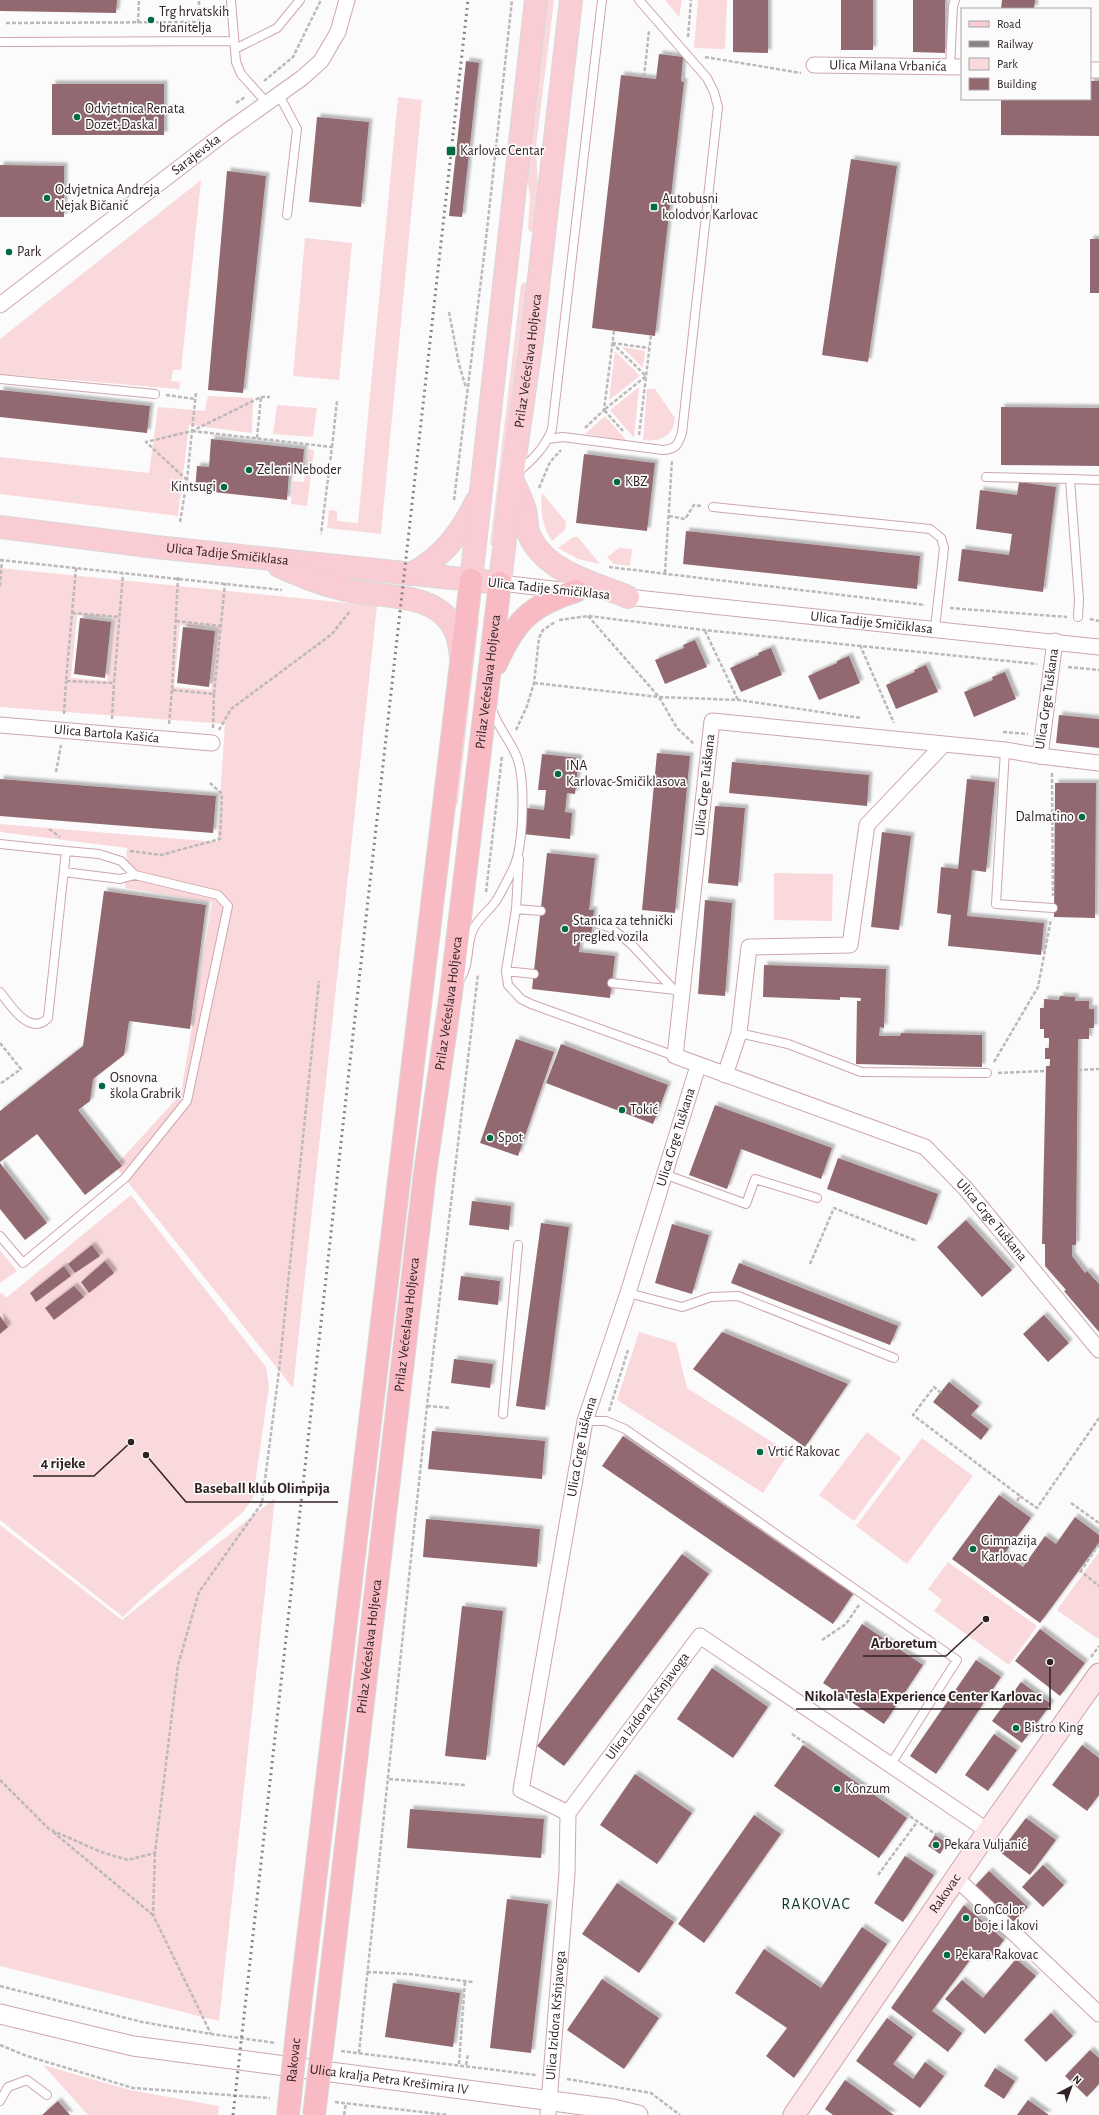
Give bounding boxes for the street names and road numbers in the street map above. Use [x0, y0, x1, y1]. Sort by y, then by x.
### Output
street label: Ulica Milana Vrbanića [829, 58, 947, 74]
street label: Sarajevska [169, 132, 224, 178]
street label: Prilaz Većeslava Holjevca [512, 293, 544, 429]
street label: Ulica Tadije Smičiklasa [165, 541, 290, 568]
street label: Ulica Tadije Smičiklasa [487, 576, 611, 602]
street label: Ulica Tadije Smičiklasa [810, 609, 934, 636]
street label: Prilaz Većeslava Holjevca [473, 613, 503, 750]
street label: Ulica Grge Tuškana [1033, 647, 1061, 751]
street label: Ulica Bartola Kašića [53, 723, 160, 746]
street label: Ulica Grge Tuškana [693, 733, 717, 837]
street label: Prilaz Većeslava Holjevca [433, 935, 465, 1071]
street label: Ulica Grge Tuškana [654, 1086, 698, 1188]
street label: Ulica Grge Tuškana [953, 1176, 1030, 1264]
street label: Prilaz Većeslava Holjevca [392, 1256, 422, 1393]
street label: Ulica Grge Tuškana [565, 1394, 600, 1498]
street label: Prilaz Većeslava Holjevca [355, 1578, 384, 1715]
street label: Ulica Izidora Kršnjavoga [603, 1649, 692, 1762]
street label: Rakovac [927, 1871, 964, 1916]
street label: Ulica Izidora Kršnjavoga [544, 1949, 568, 2081]
street label: Rakovac [285, 2037, 303, 2083]
street label: Ulica kralja Petra Krešimira IV [309, 2062, 469, 2097]

